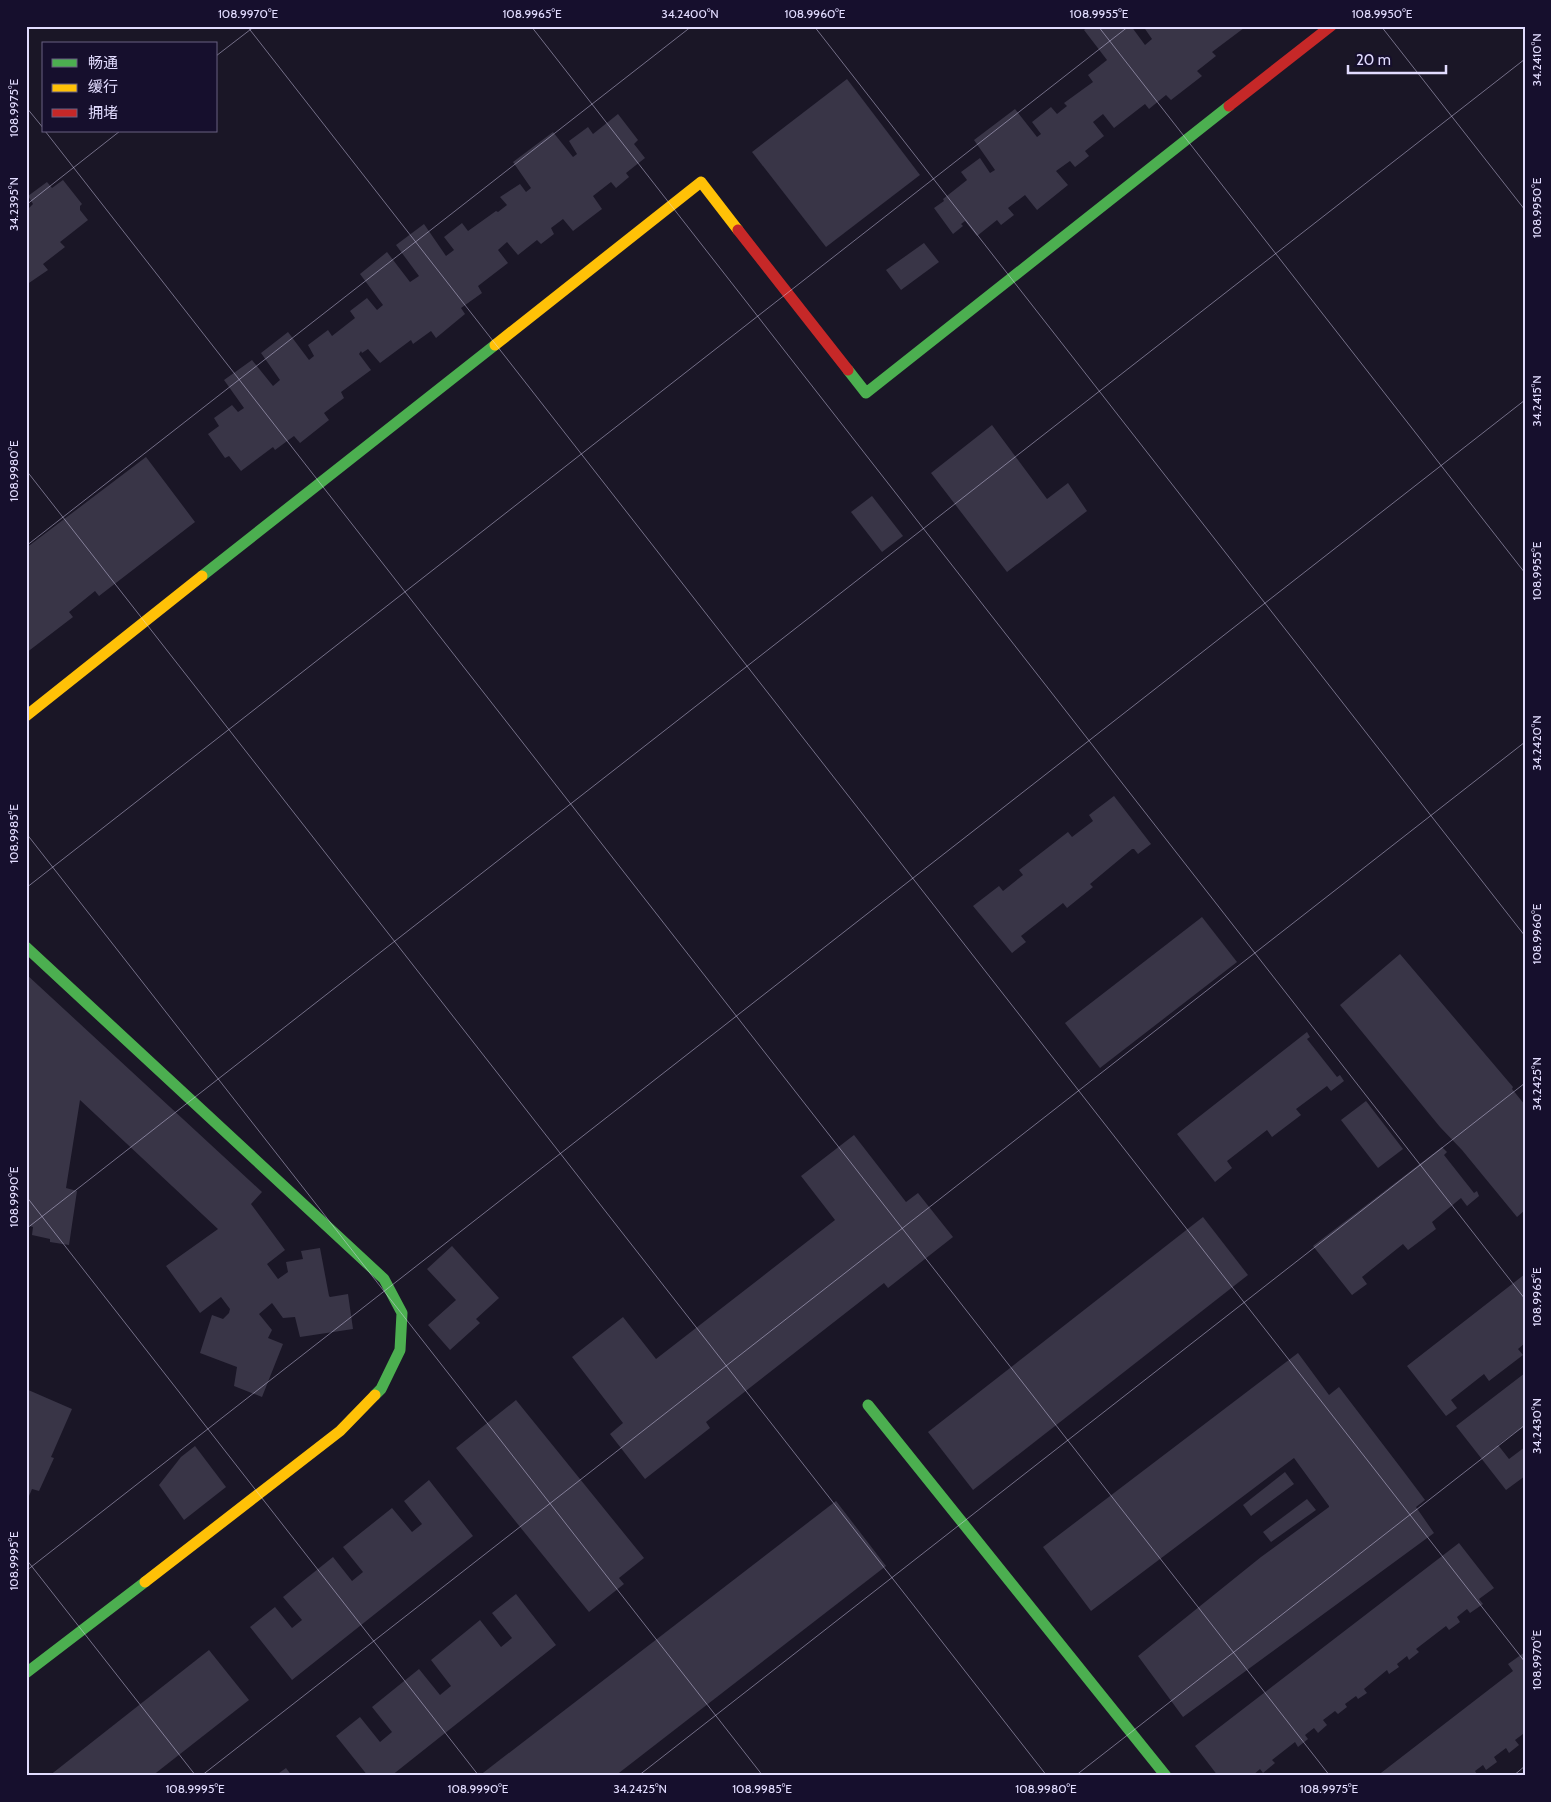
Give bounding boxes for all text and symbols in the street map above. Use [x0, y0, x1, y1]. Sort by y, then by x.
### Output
text: 108.9970°E [218, 6, 278, 21]
text: 108.9965°E [502, 6, 562, 21]
text: 34.2400°N [661, 6, 719, 21]
text: 108.9960°E [784, 6, 846, 21]
text: 108.9955°E [1070, 6, 1129, 21]
text: 108.9950°E [1352, 6, 1413, 21]
text: 34.2410°N [1529, 33, 1544, 87]
legend [42, 42, 218, 132]
scale bar [1348, 42, 1446, 74]
text: 20 m [1356, 51, 1391, 69]
text: 畅通 [88, 54, 118, 72]
text: 108.9975°E [6, 78, 21, 137]
text: 缓行 [88, 78, 118, 96]
text: 拥堵 [88, 104, 118, 122]
text: 34.2395°N [6, 177, 21, 231]
text: 108.9950°E [1529, 177, 1544, 238]
text: 34.2415°N [1529, 375, 1544, 427]
text: 108.9980°E [6, 440, 21, 502]
text: 108.9955°E [1529, 541, 1544, 600]
text: 34.2420°N [1529, 715, 1544, 771]
text: 108.9985°E [6, 804, 21, 864]
text: 108.9960°E [1529, 903, 1544, 965]
text: 34.2425°N [1529, 1057, 1544, 1111]
text: 108.9990°E [6, 1166, 21, 1228]
text: 108.9965°E [1529, 1267, 1544, 1327]
text: 34.2430°N [1529, 1398, 1544, 1454]
text: 108.9995°E [6, 1531, 21, 1591]
text: 108.9970°E [1529, 1630, 1544, 1690]
text: 108.9995°E [165, 1781, 225, 1796]
text: 108.9990°E [447, 1781, 509, 1796]
text: 34.2425°N [613, 1781, 667, 1796]
text: 108.9985°E [732, 1781, 792, 1796]
text: 108.9980°E [1015, 1781, 1077, 1796]
text: 108.9975°E [1300, 1781, 1359, 1796]

